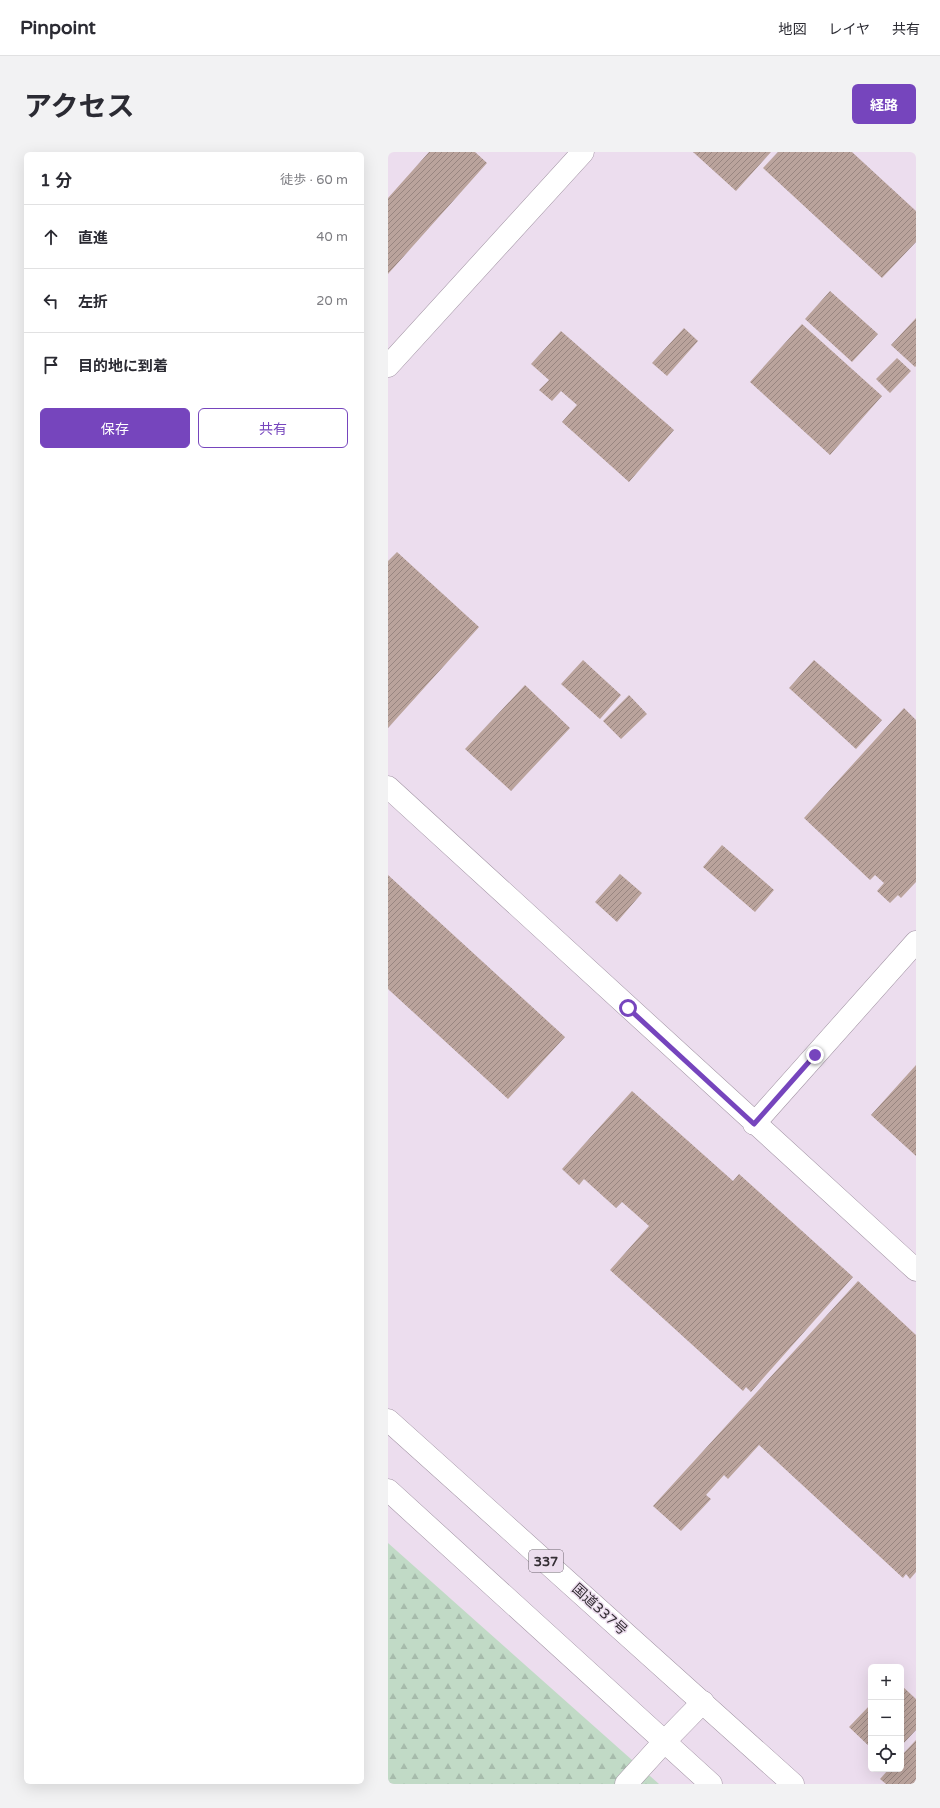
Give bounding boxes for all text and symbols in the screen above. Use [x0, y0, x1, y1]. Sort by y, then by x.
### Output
text: Pinpoint [20, 17, 96, 39]
text: 地図 [778, 21, 806, 38]
text: レイヤ [828, 21, 870, 38]
text: 共有 [892, 21, 920, 38]
button: 経路 [852, 84, 916, 124]
text: アクセス [24, 90, 135, 124]
text: 1 分 [40, 170, 72, 191]
text: 徒歩 · 60 m [280, 172, 348, 188]
icon: ahead [40, 226, 62, 248]
text: 直進 [78, 229, 108, 247]
text: 40 m [316, 229, 348, 245]
icon: left [40, 290, 62, 312]
text: 左折 [78, 293, 108, 311]
text: 20 m [316, 293, 348, 309]
icon: arrive [40, 354, 62, 376]
text: 目的地に到着 [78, 357, 168, 375]
button: 保存 [40, 408, 190, 448]
button: 共有 [198, 408, 348, 448]
route start [619, 999, 637, 1017]
route end [806, 1046, 824, 1064]
road number: 337 [529, 1550, 563, 1572]
street label: 国道337号 [569, 1580, 631, 1639]
map controls [868, 1664, 904, 1772]
button: + [868, 1664, 904, 1700]
button: − [868, 1700, 904, 1736]
button: locate [868, 1736, 904, 1772]

